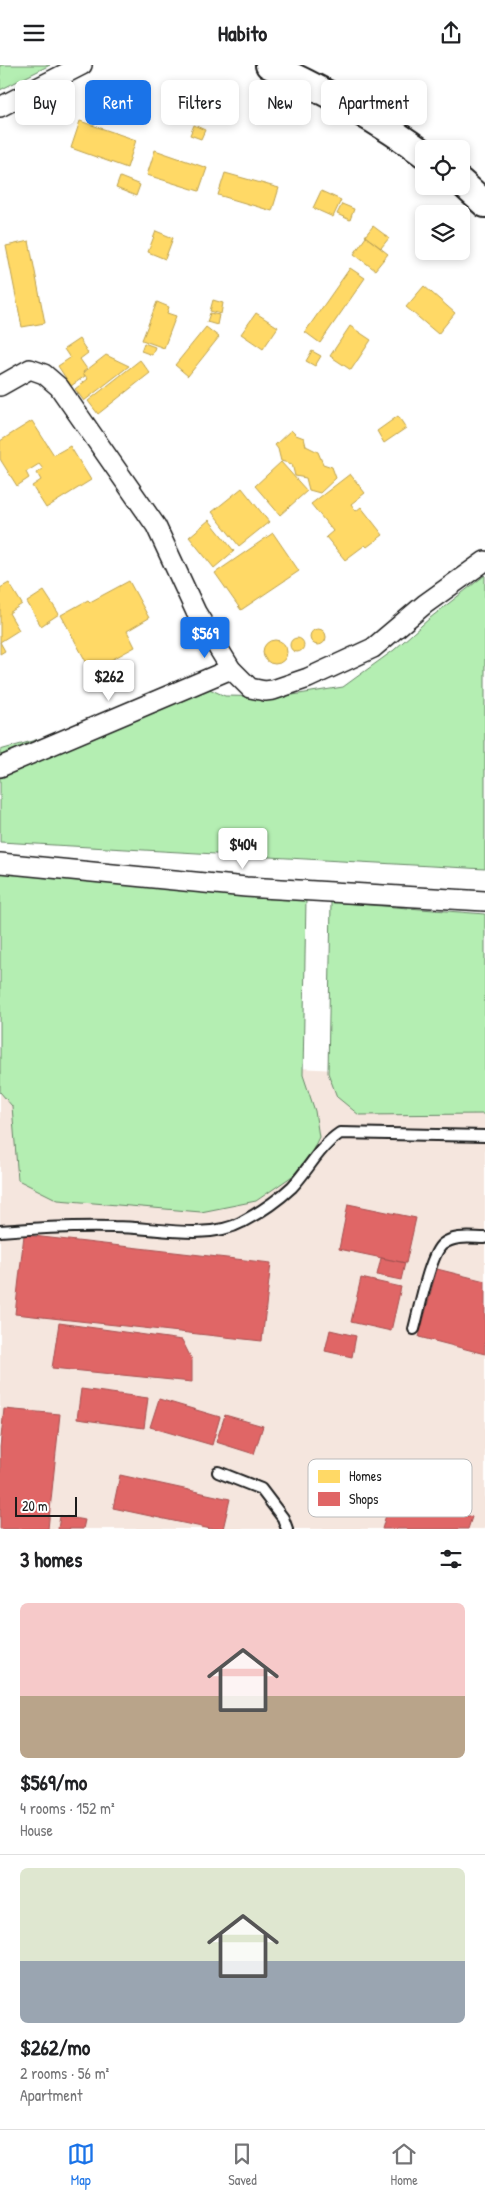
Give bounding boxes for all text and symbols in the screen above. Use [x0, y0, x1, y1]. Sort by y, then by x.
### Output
text: Habito [218, 18, 267, 48]
icon: menu [20, 19, 48, 47]
icon: share [437, 19, 465, 47]
chip: Buy [15, 80, 75, 125]
chip: Rent [85, 80, 151, 125]
chip: Filters [161, 80, 239, 125]
chip: New [249, 80, 311, 125]
chip: Apartment [321, 80, 427, 125]
map controls [415, 140, 470, 260]
button: locate [415, 140, 470, 195]
button: layers [415, 205, 470, 260]
pin: $569 [175, 617, 235, 659]
text: $569 [191, 622, 219, 644]
pin: $262 [79, 659, 139, 702]
text: $262 [94, 665, 124, 687]
pin: $404 [213, 827, 273, 870]
text: $404 [229, 833, 257, 855]
legend [308, 1459, 472, 1517]
text: Homes [349, 1466, 382, 1485]
text: Shops [349, 1489, 378, 1509]
scale bar [15, 1494, 78, 1517]
text: 20 m [22, 1496, 48, 1515]
text: 3 homes [20, 1545, 82, 1574]
icon: filters [437, 1545, 465, 1573]
icon: home [198, 1635, 288, 1725]
text: $569/mo [20, 1768, 87, 1797]
text: 4 rooms · 152 m² [20, 1797, 115, 1819]
text: House [20, 1819, 53, 1841]
icon: home [198, 1901, 288, 1991]
text: $262/mo [20, 2033, 90, 2062]
text: 2 rooms · 56 m² [20, 2062, 109, 2084]
text: Apartment [20, 2084, 83, 2106]
tab: Map [67, 2140, 95, 2189]
tab: Saved [228, 2140, 257, 2189]
tab: Home [390, 2140, 418, 2189]

